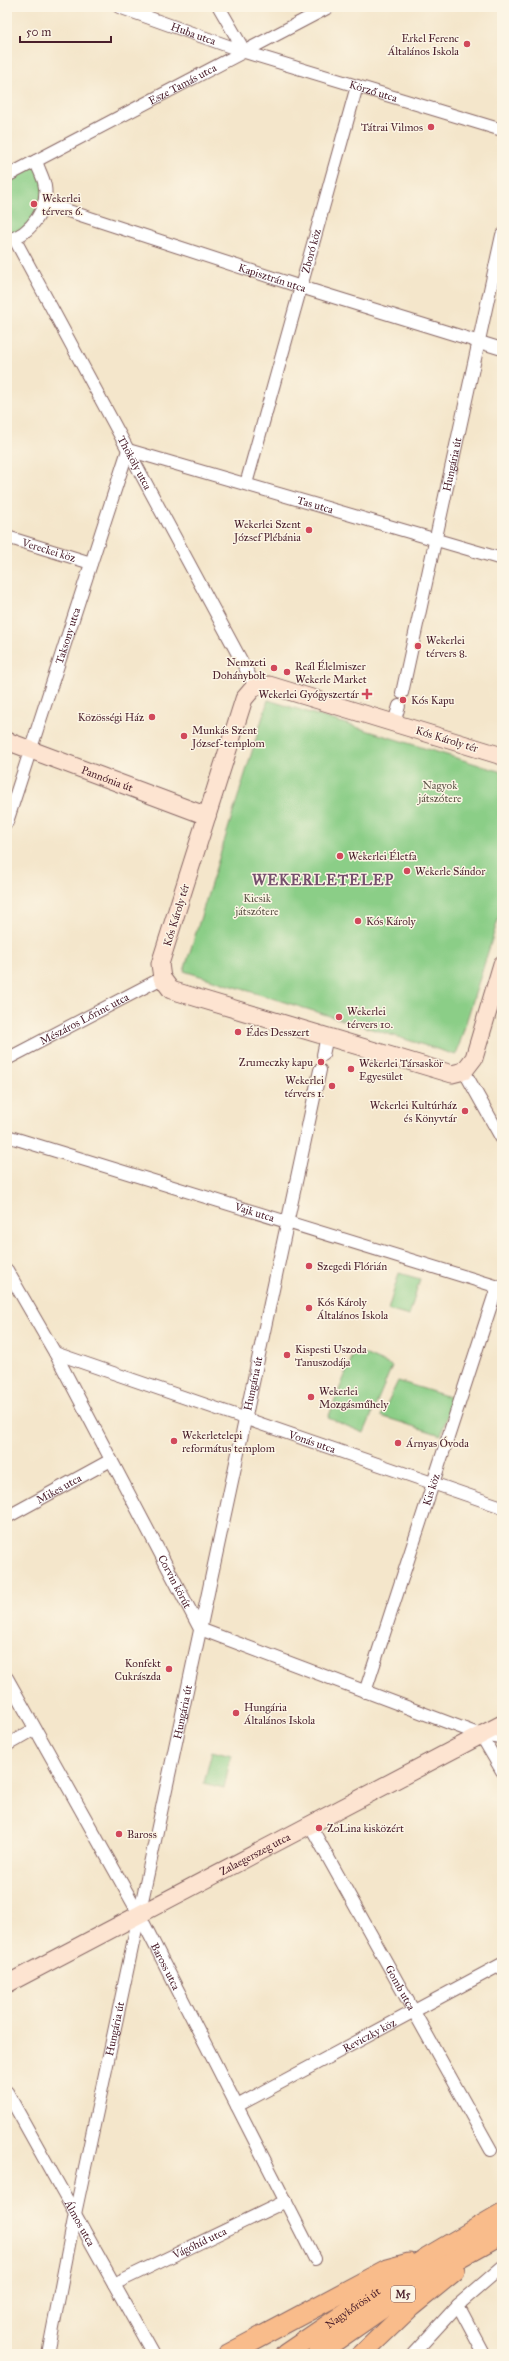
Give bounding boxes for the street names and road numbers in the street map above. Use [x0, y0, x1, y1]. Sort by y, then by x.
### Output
street label: Huba utca [169, 20, 218, 48]
street label: Esze Tamás utca [146, 61, 219, 108]
street label: Körző utca [348, 78, 399, 105]
street label: Zboró köz [299, 227, 324, 275]
street label: Kapisztrán utca [237, 261, 308, 295]
street label: Thököly utca [115, 434, 154, 492]
street label: Hungária út [440, 436, 465, 493]
street label: Tas utca [295, 494, 335, 517]
street label: Vereckei köz [19, 536, 77, 565]
street label: Taksony utca [53, 606, 83, 666]
street label: Kós Károly tér [414, 724, 481, 755]
street label: Pannónia út [79, 763, 135, 795]
street label: Kós Károly tér [161, 881, 192, 948]
street label: Mészáros Lőrinc utca [38, 990, 131, 1048]
street label: Vajk utca [232, 1200, 276, 1225]
street label: Hungária út [241, 1355, 266, 1412]
street label: Vonás utca [286, 1428, 337, 1456]
street label: Mikes utca [34, 1471, 84, 1507]
street label: Kis köz [420, 1472, 443, 1507]
street label: Corvin körút [155, 1553, 194, 1611]
street label: Hungária út [171, 1684, 195, 1740]
street label: Zalaegerszeg utca [218, 1830, 293, 1878]
street label: Baross utca [148, 1941, 183, 1992]
street label: Gomb utca [382, 1963, 418, 2013]
street label: Hungária út [103, 2001, 127, 2057]
street label: Reviczky köz [341, 2016, 398, 2055]
street label: Álmos utca [61, 2197, 98, 2249]
street label: Vágóhíd utca [170, 2224, 229, 2262]
street label: Nagykőrösi út [323, 2285, 383, 2331]
road number: M5 [391, 2286, 415, 2302]

